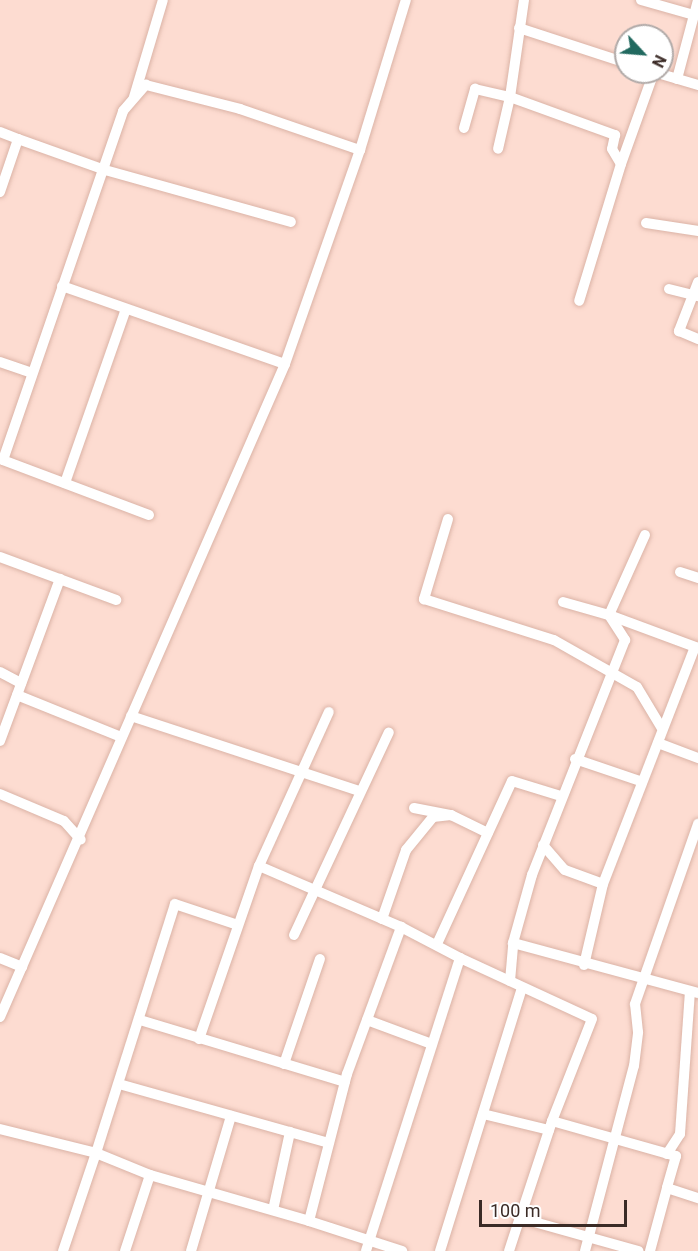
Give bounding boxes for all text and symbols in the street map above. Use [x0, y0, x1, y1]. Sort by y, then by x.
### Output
north arrow [614, 24, 674, 84]
text: N [648, 52, 670, 70]
scale bar [482, 1188, 630, 1226]
text: 100 m [490, 1200, 541, 1221]

